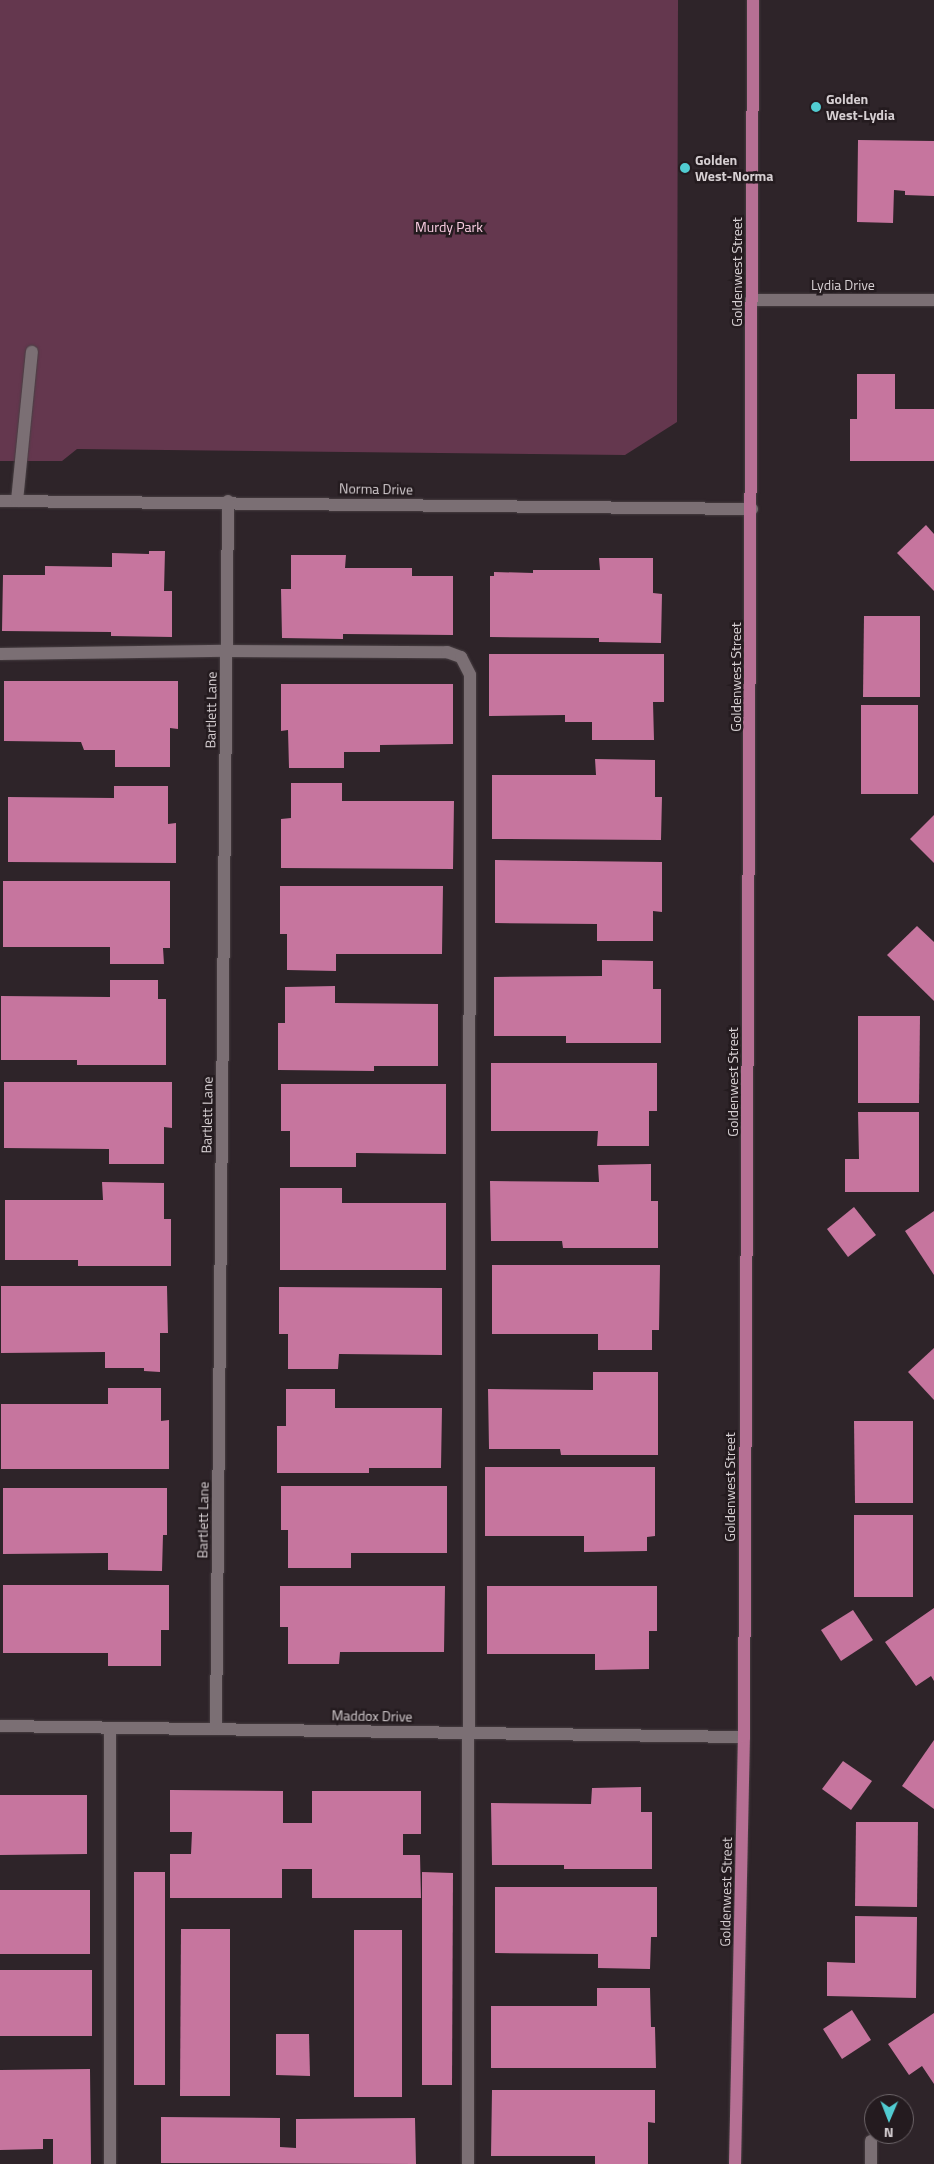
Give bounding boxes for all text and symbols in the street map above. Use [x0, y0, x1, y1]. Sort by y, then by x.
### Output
place label: Golden West-Lydia [826, 91, 895, 124]
marker: Golden West-Lydia [810, 101, 822, 113]
place label: Golden West-Norma [695, 152, 773, 184]
marker: Golden West-Norma [679, 162, 691, 174]
street label: Goldenwest Street [729, 217, 745, 327]
park label: Murdy Park [415, 219, 483, 235]
street label: Lydia Drive [811, 277, 875, 293]
street label: Norma Drive [339, 480, 413, 498]
street label: Goldenwest Street [728, 622, 744, 732]
street label: Bartlett Lane [202, 671, 220, 749]
street label: Goldenwest Street [725, 1027, 741, 1137]
street label: Bartlett Lane [198, 1076, 216, 1154]
street label: Goldenwest Street [722, 1432, 738, 1542]
street label: Bartlett Lane [194, 1481, 212, 1559]
street label: Maddox Drive [331, 1707, 413, 1725]
street label: Goldenwest Street [717, 1837, 735, 1947]
north arrow [864, 2094, 914, 2144]
text: N [884, 2123, 894, 2144]

